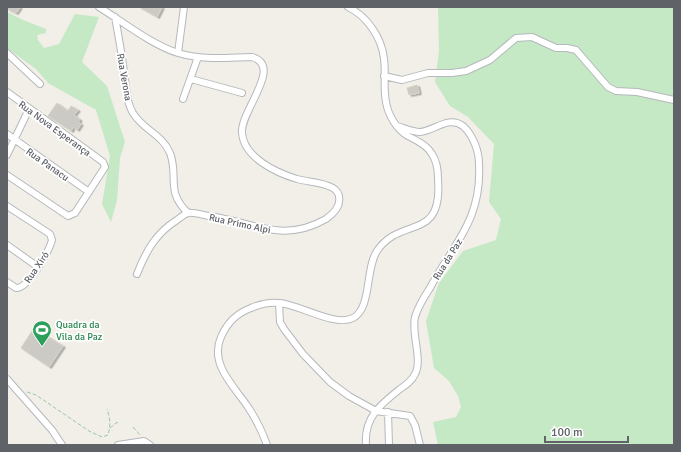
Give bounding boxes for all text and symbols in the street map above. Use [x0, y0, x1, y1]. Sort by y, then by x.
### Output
street label: Rua Verona [114, 52, 134, 102]
street label: Rua Nova Esperança [16, 99, 93, 159]
street label: Rua Panacu [24, 146, 71, 184]
street label: Rua Primo Alpi [208, 212, 272, 236]
street label: Rua da Paz [431, 236, 465, 282]
street label: Rua Xiró [22, 249, 52, 286]
sports icon: Quadra da Vila da Paz [31, 319, 53, 347]
place label: Quadra da Vila da Paz [56, 319, 103, 343]
scale bar [545, 418, 628, 444]
text: 100 m [551, 425, 583, 440]

